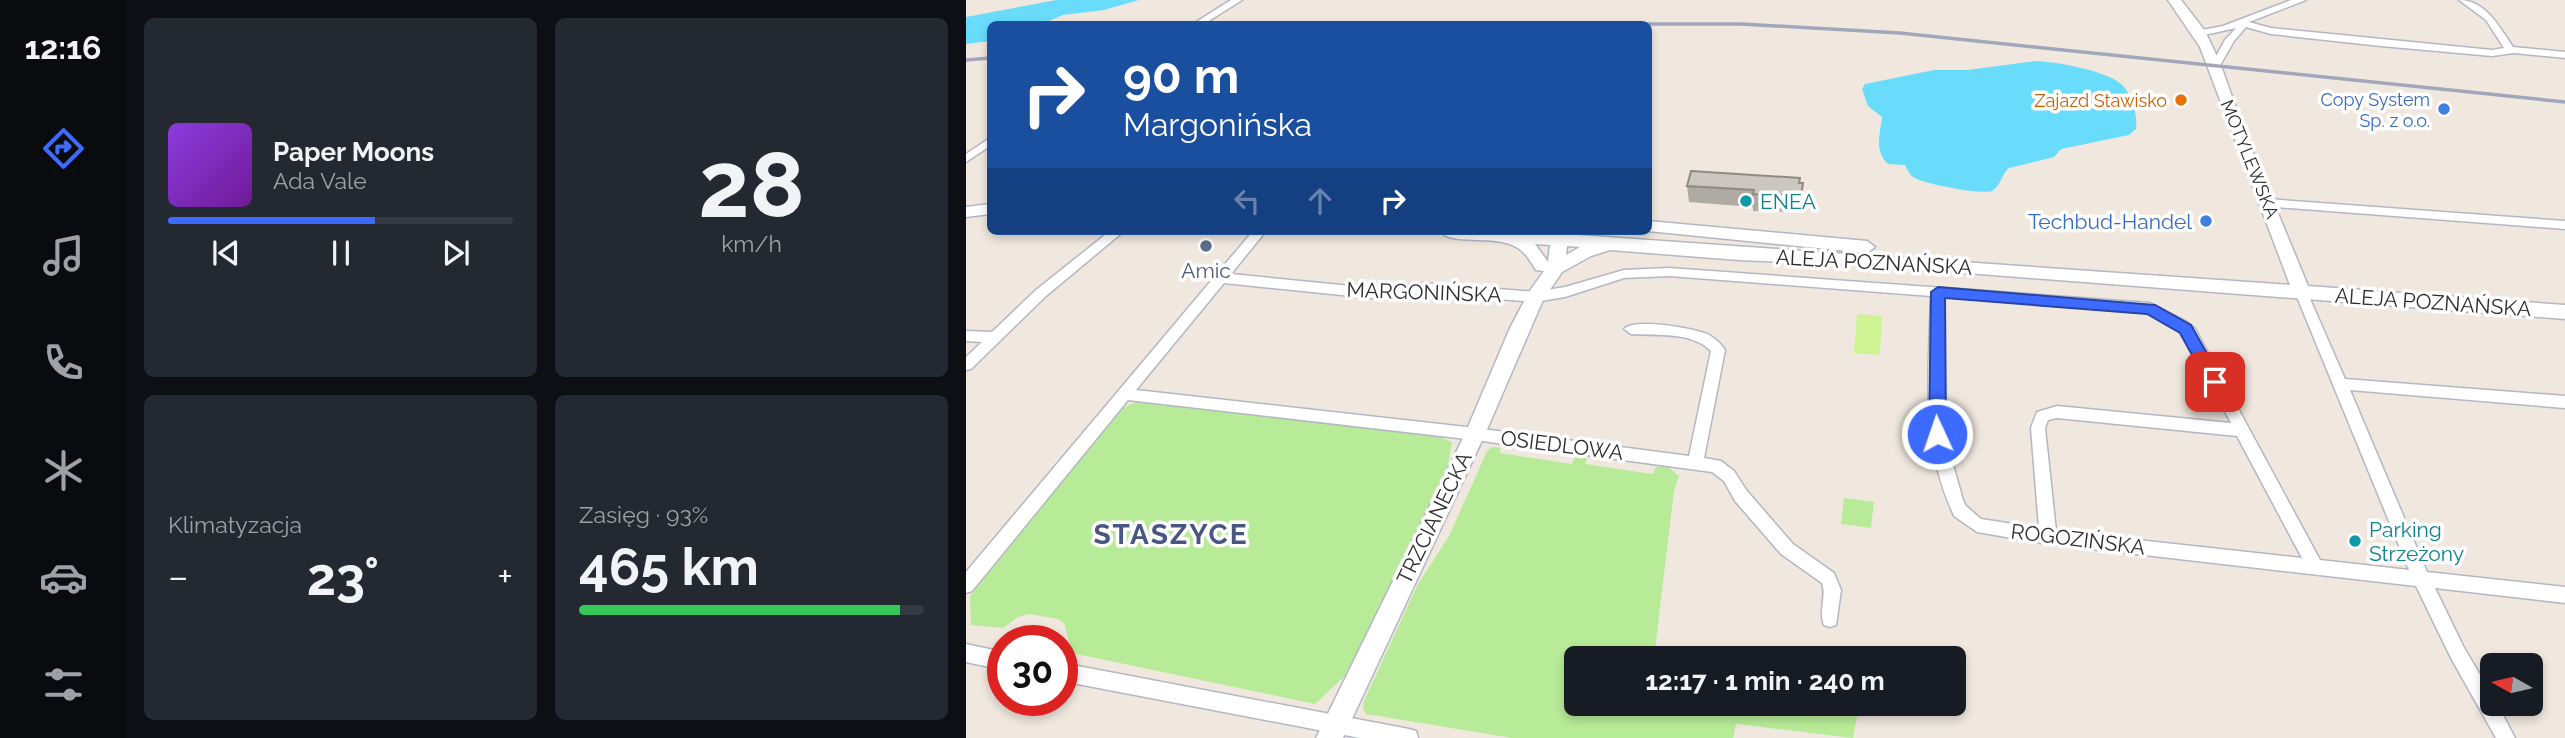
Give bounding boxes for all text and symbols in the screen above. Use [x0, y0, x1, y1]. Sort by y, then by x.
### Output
text: 12:16 [25, 29, 102, 66]
text: 90 m [1123, 47, 1239, 104]
icon: right [1008, 49, 1099, 140]
place label: Copy System Sp. z o.o. [2320, 89, 2430, 131]
place label: Zajazd Stawisko [2034, 90, 2167, 111]
marker: Zajazd Stawisko [2173, 92, 2189, 108]
street label: MOTYLEWSKA [2217, 97, 2283, 221]
marker: Copy System Sp. z o.o. [2436, 101, 2452, 117]
text: Margonińska [1123, 106, 1312, 143]
icon: directions [39, 124, 88, 173]
text: 28 [698, 131, 805, 238]
text: Paper Moons [273, 137, 434, 167]
text: Ada Vale [273, 167, 367, 194]
icon: left [1228, 182, 1266, 220]
icon: ahead [1301, 182, 1339, 220]
icon: right [1374, 182, 1412, 220]
place label: ENEA [1760, 189, 1816, 214]
marker: ENEA [1738, 193, 1754, 209]
place label: Techbud-Handel [2028, 209, 2192, 234]
marker: Techbud-Handel [2198, 213, 2214, 229]
text: km/h [721, 230, 782, 257]
icon: music [39, 231, 88, 280]
icon: previous [207, 234, 245, 272]
icon: pause [322, 234, 360, 272]
icon: next [437, 234, 475, 272]
marker: Amic [1198, 238, 1214, 254]
street label: ALEJA POZNAŃSKA [1775, 244, 1973, 280]
place label: Amic [1181, 258, 1231, 283]
street label: MARGONIŃSKA [1346, 277, 1502, 307]
street label: ALEJA POZNAŃSKA [2334, 283, 2532, 321]
icon: phone [39, 338, 88, 387]
pin [2185, 352, 2245, 412]
icon: arrive [2196, 363, 2234, 401]
position arrow [1900, 397, 1974, 471]
street label: OSIEDLOWA [1499, 425, 1625, 465]
icon: climate [39, 446, 88, 495]
street label: TRZCIANECKA [1391, 448, 1477, 588]
text: Zasięg · 93% [579, 501, 708, 528]
text: Klimatyzacja [168, 511, 302, 538]
place label: Parking Strzeżony [2369, 517, 2464, 566]
district label: STASZYCE [1093, 518, 1249, 551]
street label: ROGOZIŃSKA [2009, 518, 2147, 560]
marker: Parking Strzeżony [2347, 533, 2363, 549]
text: 465 km [579, 536, 759, 597]
text: 23° [307, 546, 379, 607]
icon: car [39, 553, 88, 602]
text: − [168, 554, 188, 599]
text: + [497, 554, 513, 599]
speed limit sign: 30 [987, 625, 1078, 716]
north arrow [2480, 653, 2543, 716]
map controls [2480, 653, 2543, 716]
icon: filters [39, 660, 88, 709]
text: 12:17 · 1 min · 240 m [1645, 666, 1885, 696]

